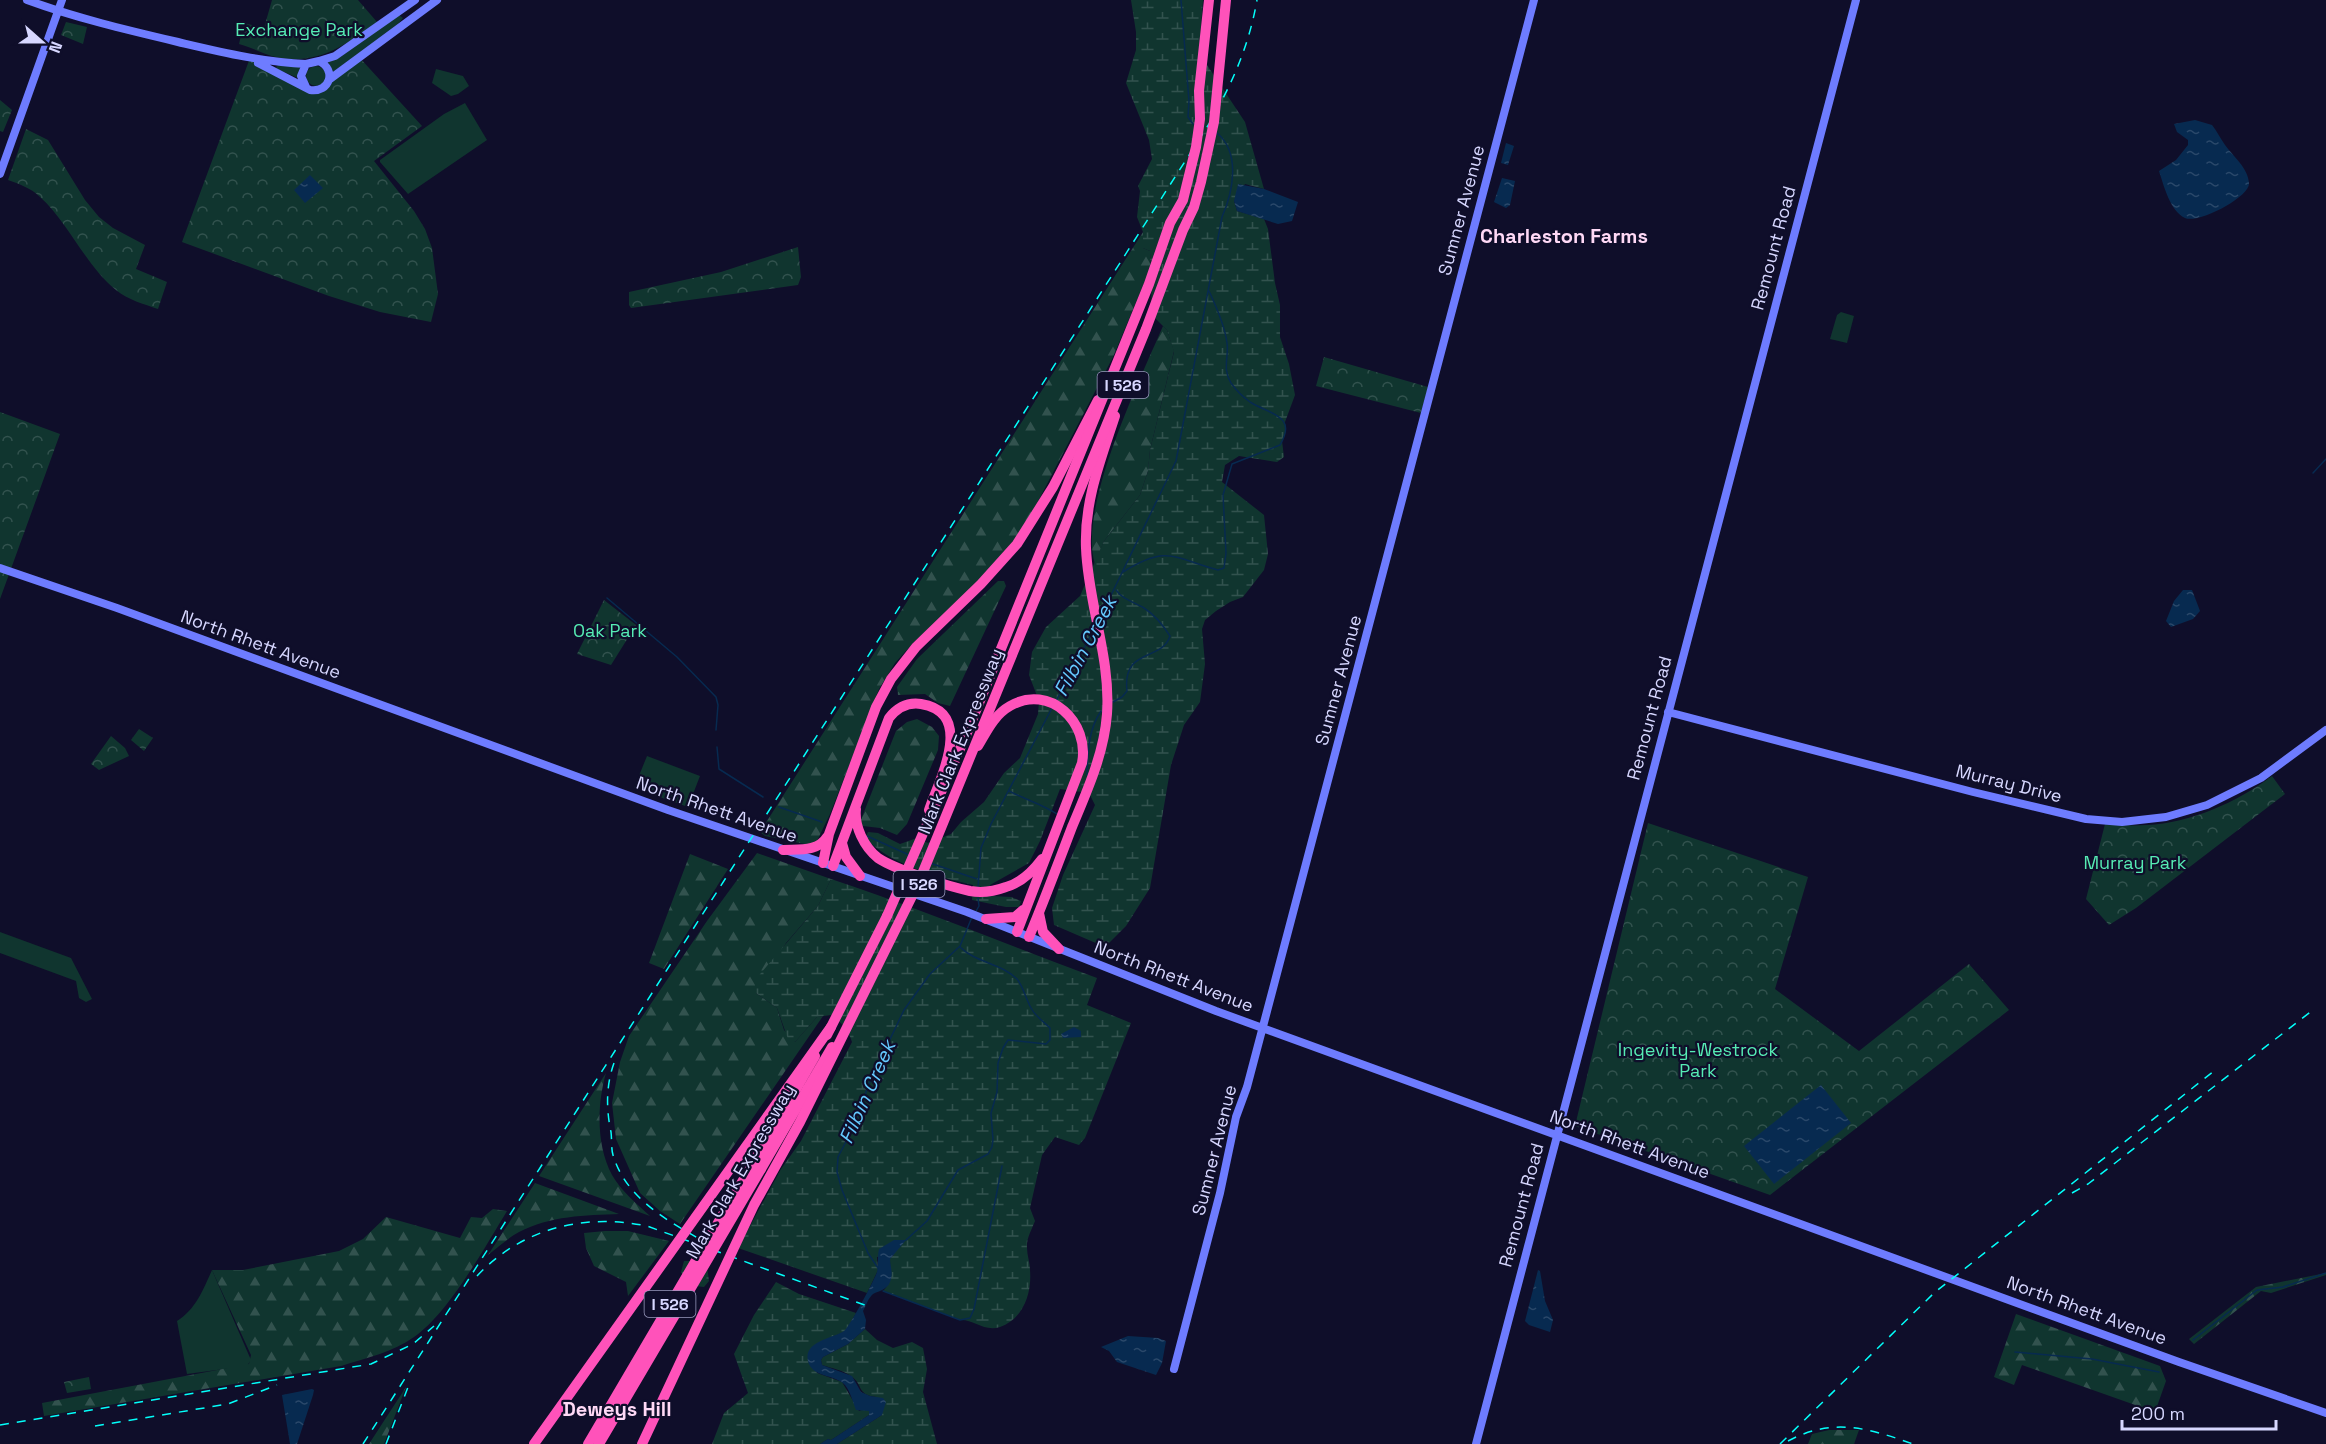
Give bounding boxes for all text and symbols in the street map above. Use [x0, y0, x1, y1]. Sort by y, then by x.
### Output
north arrow [12, 12, 72, 72]
park label: Exchange Park [235, 18, 363, 41]
text: N [44, 38, 67, 56]
street label: Sumner Avenue [1433, 142, 1489, 278]
street label: Remount Road [1745, 183, 1801, 313]
district label: Charleston Farms [1480, 223, 1648, 249]
road number: I 526 [1098, 372, 1148, 398]
water label: Filbin Creek [1048, 589, 1123, 701]
street label: North Rhett Avenue [178, 604, 344, 684]
street label: Sumner Avenue [1310, 612, 1366, 748]
park label: Oak Park [573, 619, 647, 642]
street label: Mark Clark Expressway [912, 645, 1008, 837]
street label: Remount Road [1621, 653, 1677, 783]
street label: Murray Drive [1953, 759, 2065, 807]
street label: North Rhett Avenue [633, 771, 801, 847]
park label: Murray Park [2083, 851, 2187, 874]
road number: I 526 [894, 871, 944, 897]
street label: North Rhett Avenue [1091, 935, 1257, 1017]
water label: Filbin Creek [833, 1034, 902, 1148]
park label: Ingevity-Westrock Park [1618, 1038, 1778, 1082]
street label: Mark Clark Expressway [680, 1079, 800, 1263]
street label: Sumner Avenue [1187, 1082, 1241, 1218]
street label: North Rhett Avenue [1547, 1104, 1713, 1184]
street label: Remount Road [1493, 1140, 1549, 1270]
street label: North Rhett Avenue [2004, 1270, 2170, 1350]
road number: I 526 [644, 1291, 696, 1317]
scale bar [2122, 1393, 2276, 1431]
district label: Deweys Hill [563, 1396, 671, 1422]
text: 200 m [2131, 1402, 2185, 1425]

